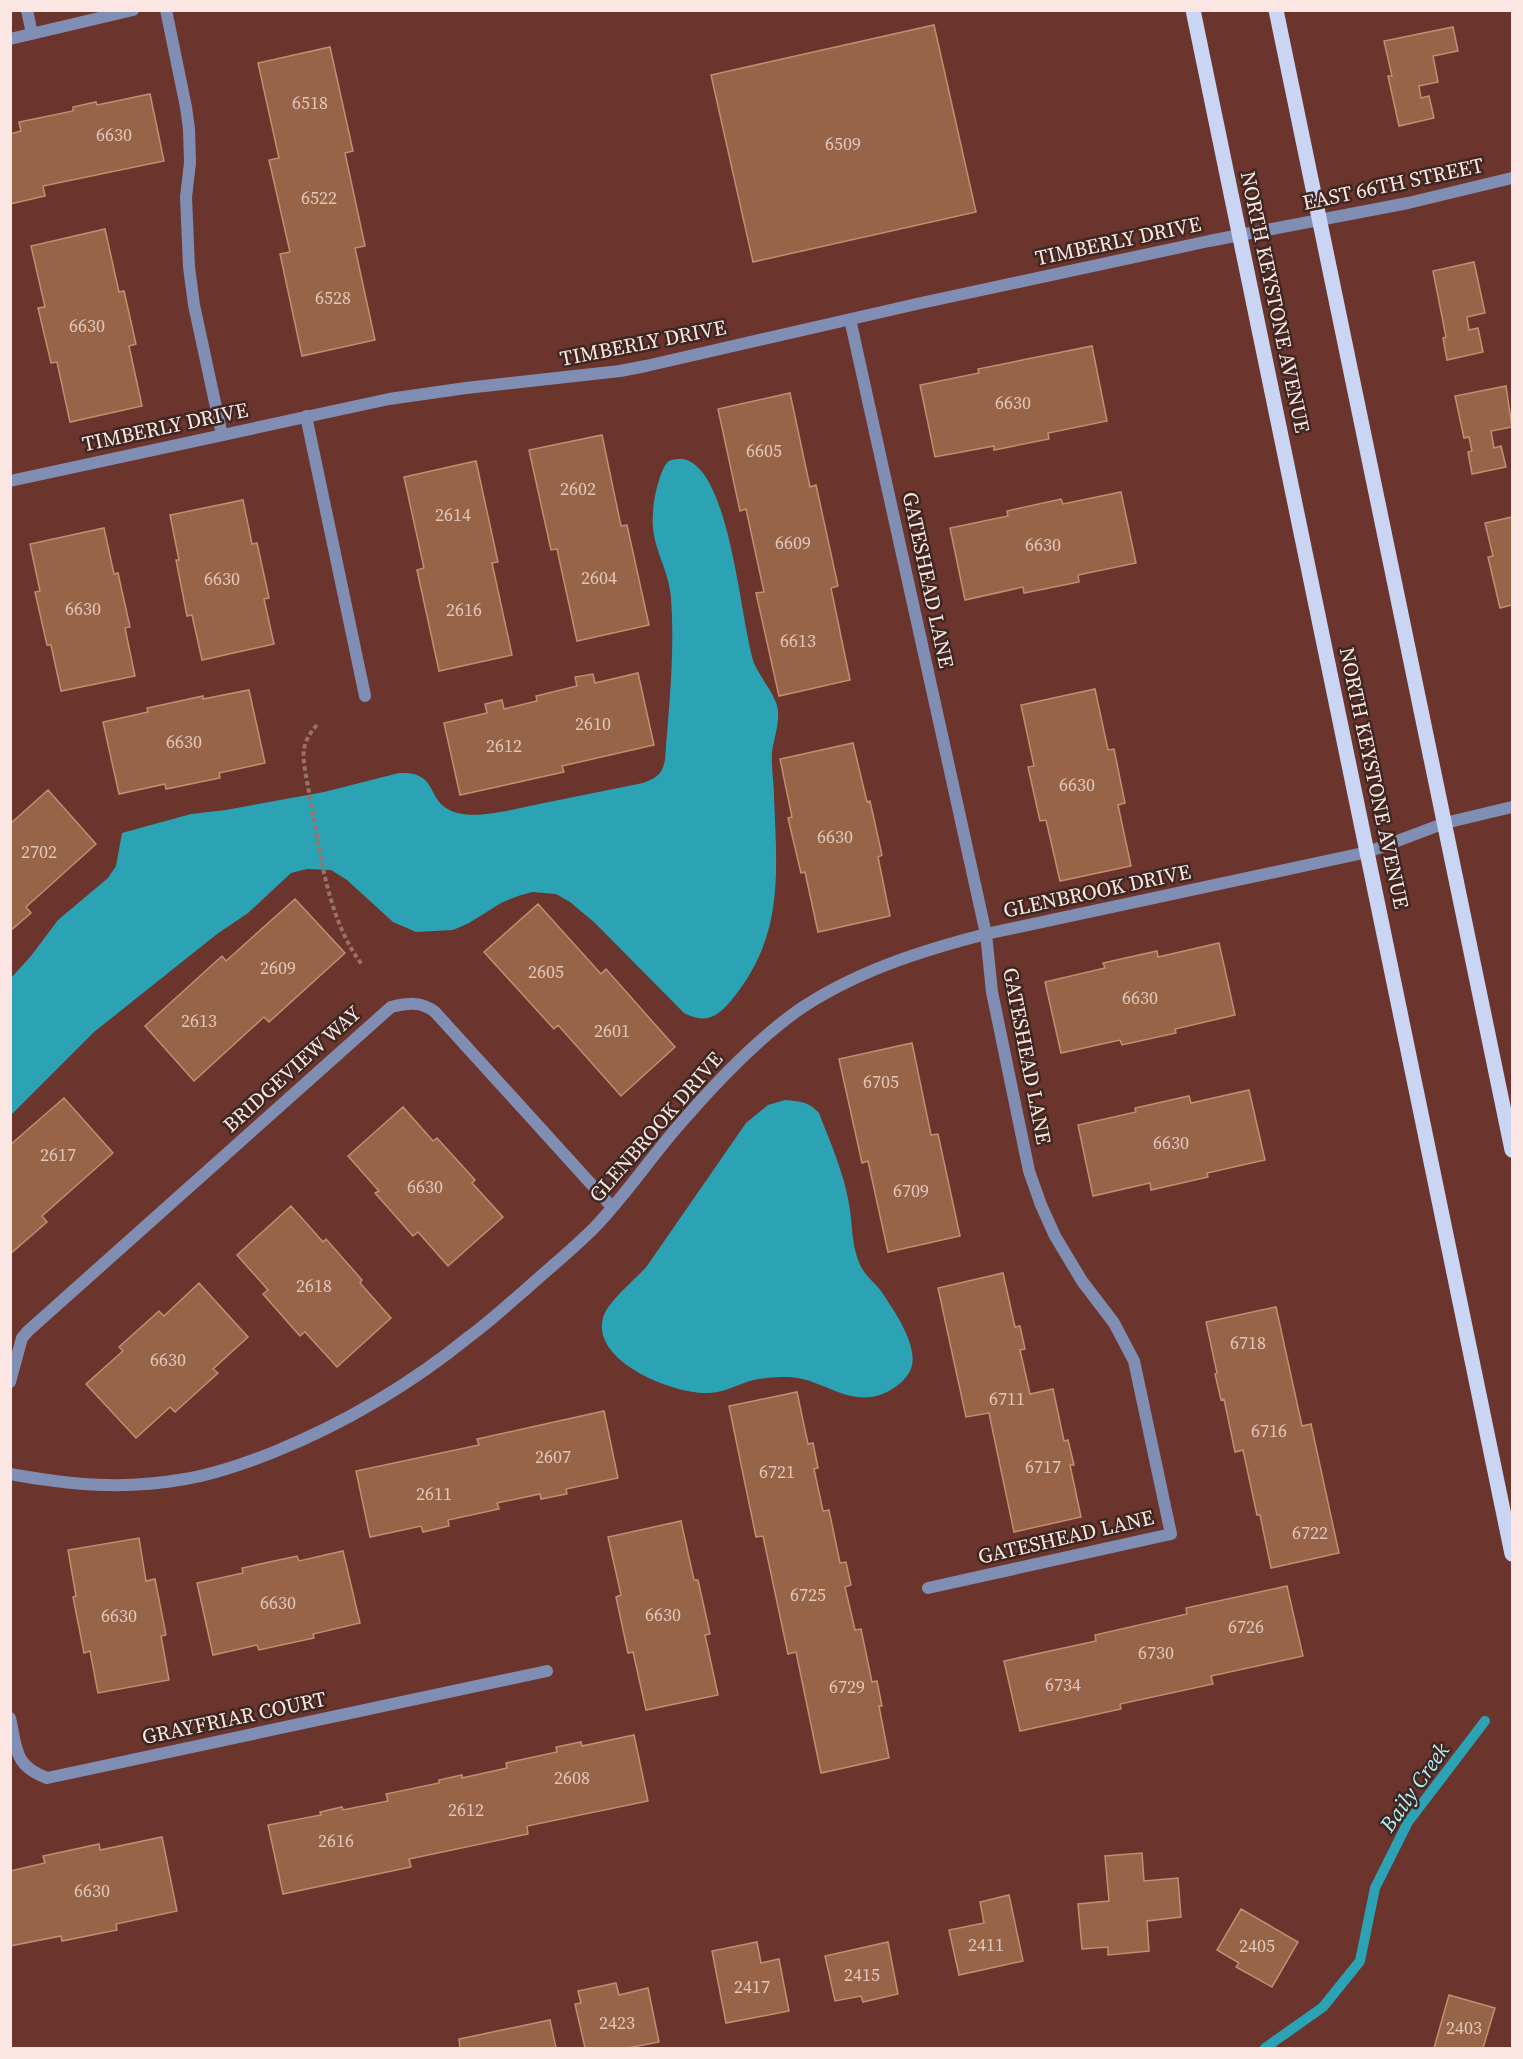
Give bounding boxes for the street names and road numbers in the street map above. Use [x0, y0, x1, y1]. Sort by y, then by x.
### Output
street label: EAST 66TH STREET [1300, 150, 1486, 217]
street label: NORTH KEYSTONE AVENUE [1234, 169, 1317, 435]
street label: TIMBERLY DRIVE [1032, 209, 1203, 272]
street label: TIMBERLY DRIVE [557, 312, 729, 373]
street label: TIMBERLY DRIVE [79, 395, 250, 458]
street label: GATESHEAD LANE [896, 489, 961, 671]
street label: NORTH KEYSTONE AVENUE [1333, 645, 1416, 911]
street label: GLENBROOK DRIVE [1000, 856, 1193, 925]
street label: GATESHEAD LANE [996, 965, 1059, 1147]
street label: BRIDGEVIEW WAY [216, 998, 368, 1139]
street label: GLENBROOK DRIVE [582, 1045, 729, 1208]
street label: GATESHEAD LANE [975, 1502, 1157, 1571]
street label: GRAYFRIAR COURT [139, 1684, 329, 1751]

